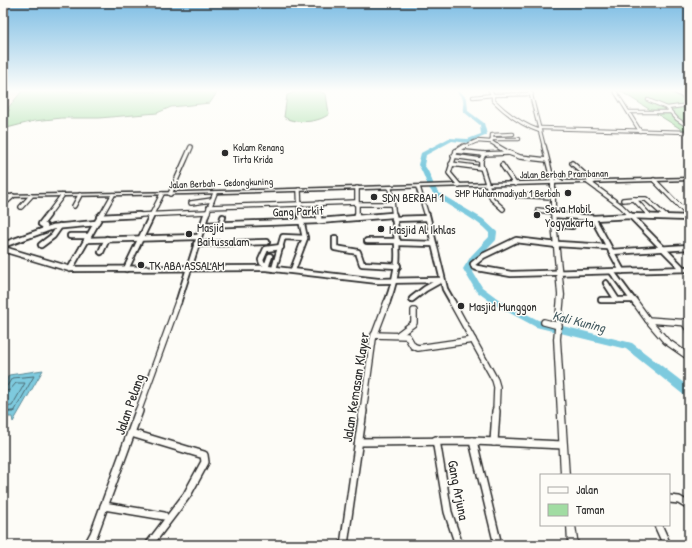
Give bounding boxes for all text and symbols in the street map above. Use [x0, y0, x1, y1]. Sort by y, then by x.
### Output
place label: Kolam Renang Tirta Krida [233, 141, 284, 166]
marker: Kolam Renang Tirta Krida [220, 148, 230, 158]
street label: Jalan Berbah Prambanan [519, 167, 609, 181]
street label: Jalan Berbah - Gedongkuning [169, 175, 274, 191]
place label: SMP Muhammadiyah 1 Berbah [455, 187, 560, 200]
marker: SMP Muhammadiyah 1 Berbah [563, 188, 573, 198]
place label: SDN BERBAH 1 [382, 189, 444, 206]
marker: SDN BERBAH 1 [369, 192, 379, 202]
place label: Sewa Mobil Yogyakarta [545, 200, 594, 231]
street label: Gang Parkit [272, 202, 325, 220]
marker: Sewa Mobil Yogyakarta [532, 210, 542, 220]
place label: Masjid Baitussalam [197, 219, 249, 250]
place label: Masjid Al Ikhlas [389, 221, 456, 238]
marker: Masjid Al Ikhlas [376, 224, 386, 234]
marker: Masjid Baitussalam [184, 229, 194, 239]
place label: TK ABA ASSALAM [149, 257, 224, 274]
marker: TK ABA ASSALAM [136, 260, 146, 270]
place label: Masjid Munggon [469, 298, 537, 315]
marker: Masjid Munggon [456, 301, 466, 311]
water label: Kali Kuning [551, 306, 608, 337]
street label: Jalan Kemasan Klayer [337, 330, 374, 444]
street label: Jalan Pelang [110, 371, 149, 437]
street label: Gang Arjuna [443, 458, 474, 522]
legend [540, 474, 670, 526]
text: Jalan [576, 481, 598, 498]
text: Taman [576, 501, 605, 518]

